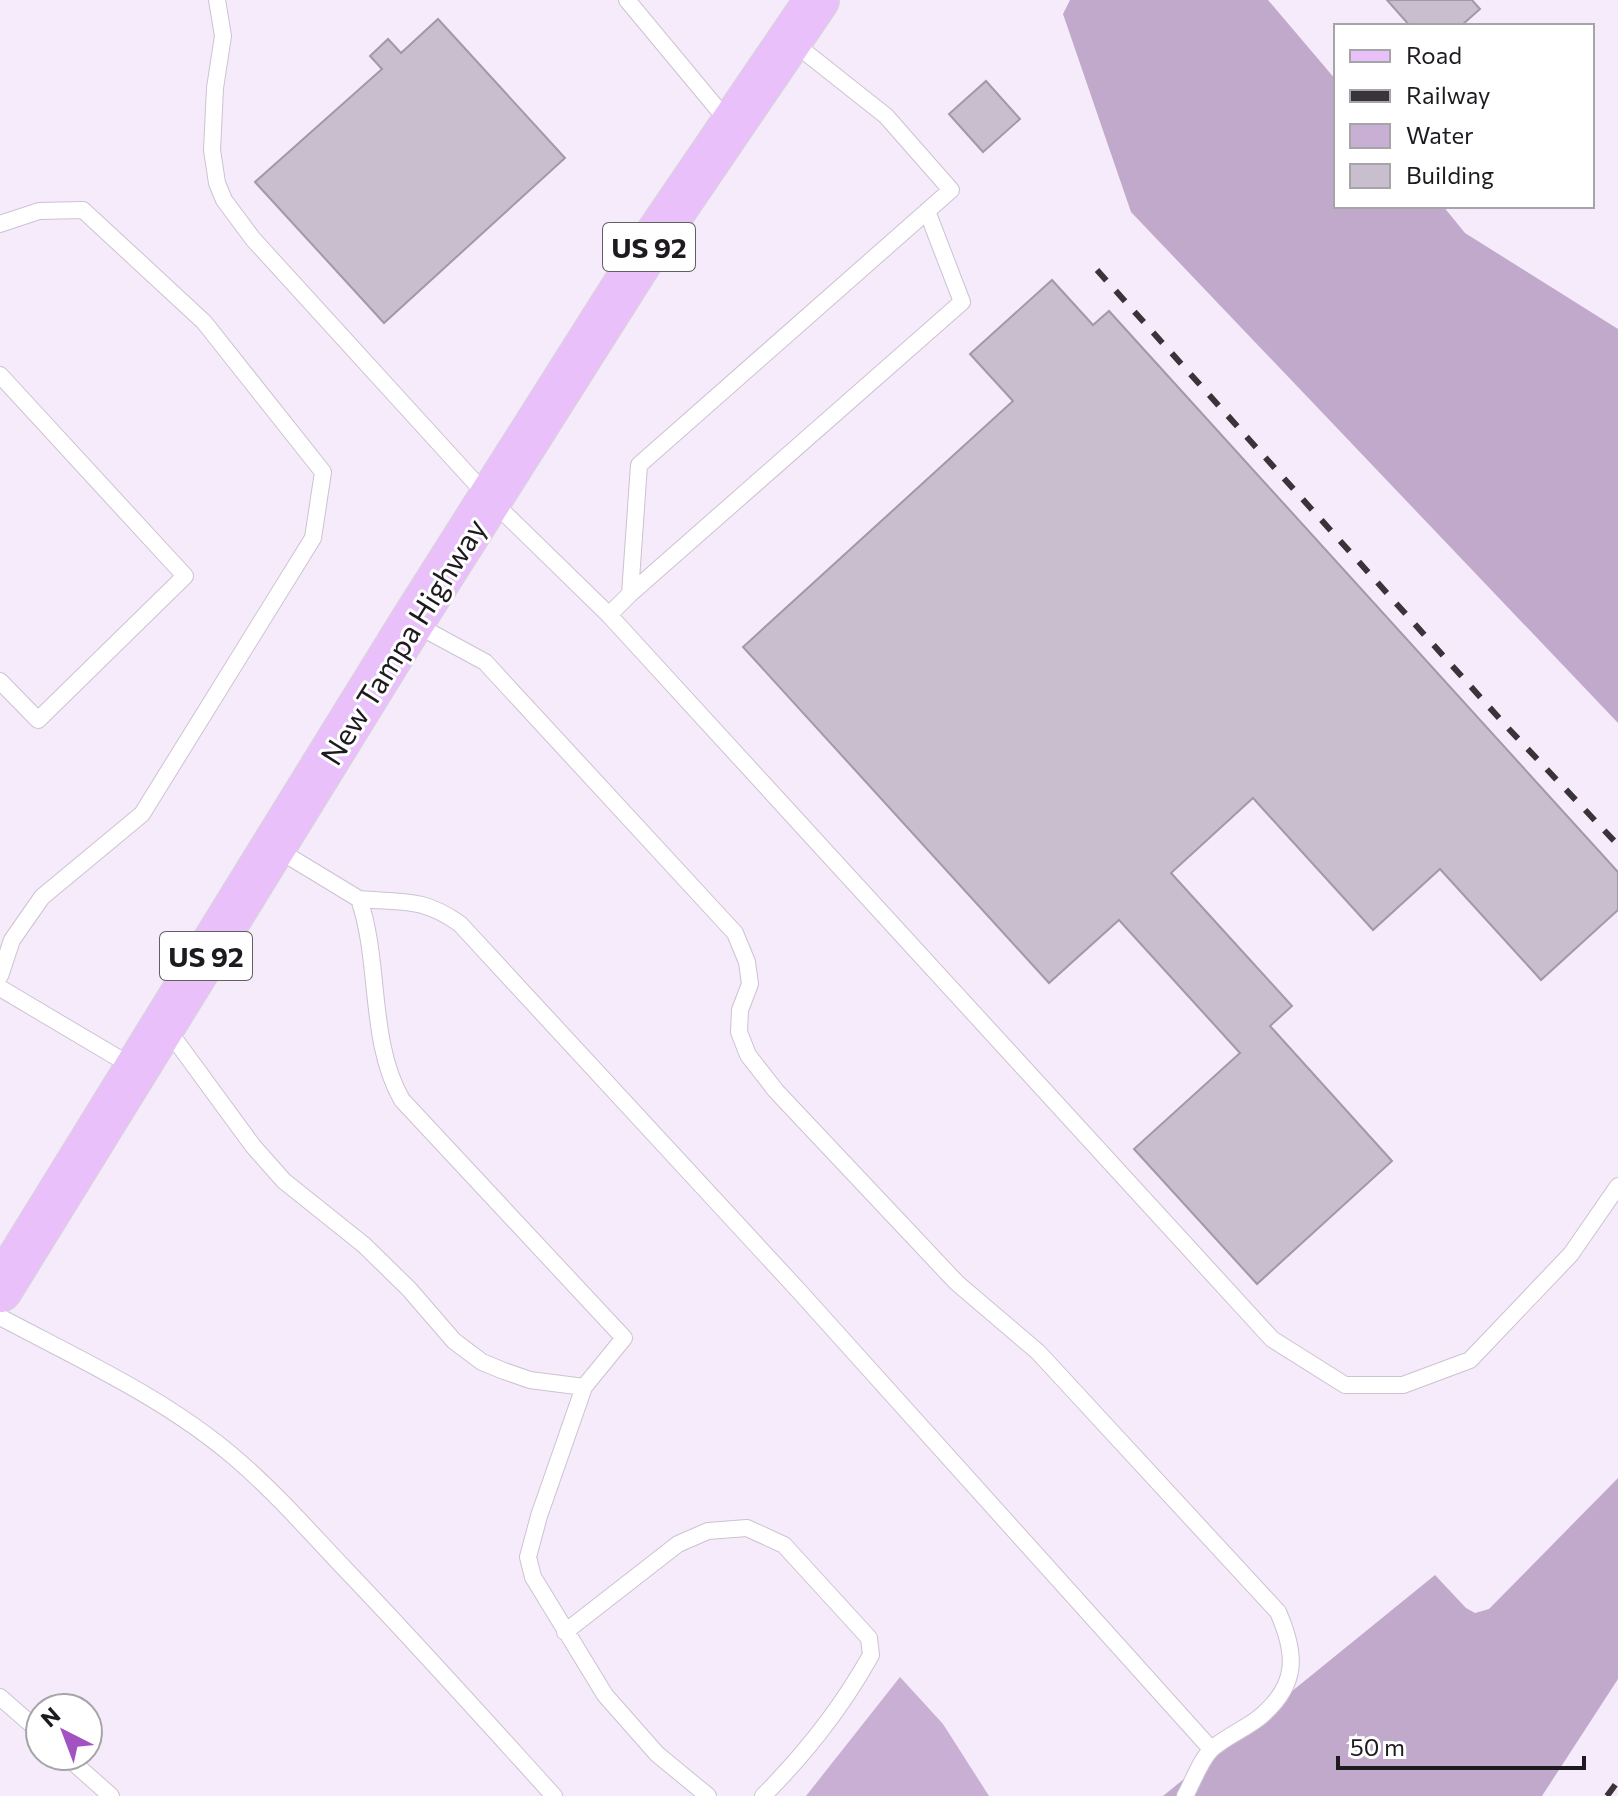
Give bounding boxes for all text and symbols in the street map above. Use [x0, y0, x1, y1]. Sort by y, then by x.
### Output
legend [1334, 24, 1594, 208]
text: Road [1406, 40, 1462, 69]
text: Railway [1406, 80, 1491, 109]
text: Water [1406, 120, 1474, 149]
text: Building [1406, 160, 1494, 189]
road number: US 92 [603, 223, 695, 271]
street label: New Tampa Highway [311, 511, 493, 771]
road number: US 92 [160, 932, 252, 980]
north arrow [24, 1692, 104, 1772]
text: N [35, 1701, 65, 1732]
scale bar [1338, 1720, 1584, 1770]
text: 50 m [1350, 1732, 1405, 1761]

